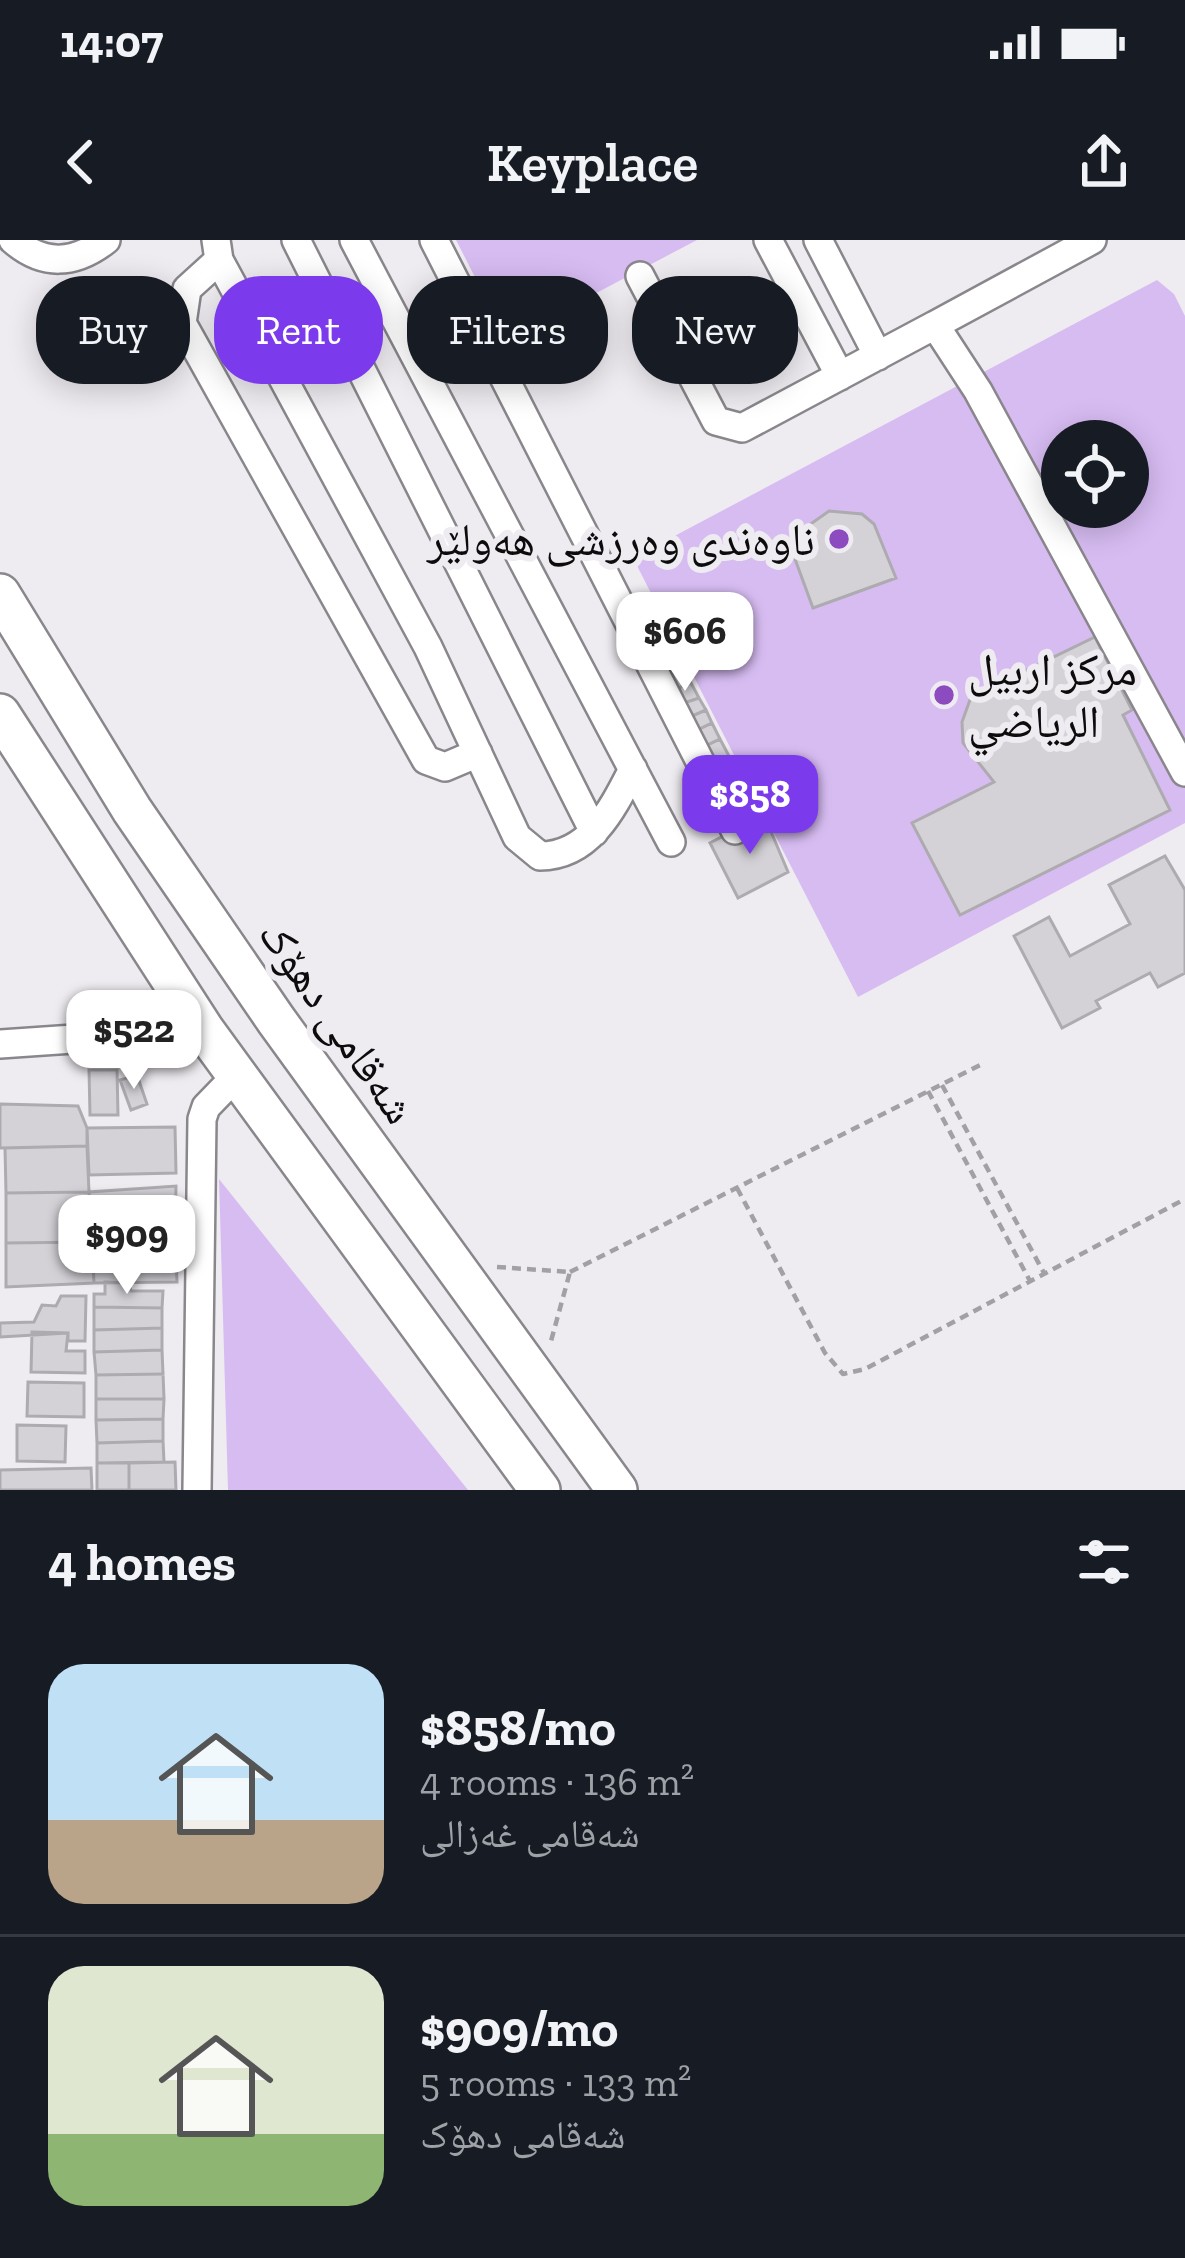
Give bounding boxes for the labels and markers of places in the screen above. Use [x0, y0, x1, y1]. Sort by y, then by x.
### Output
place label: ناوەندی وەرزشی هەولێر [426, 513, 815, 567]
marker: ناوەندی وەرزشی هەولێر [826, 526, 852, 552]
pin: $606 [614, 592, 756, 694]
place label: مركز اربيل الرياضي [968, 643, 1137, 757]
marker: مركز اربيل الرياضي [931, 682, 957, 708]
pin: $858 [679, 755, 821, 857]
pin: $522 [63, 990, 205, 1092]
pin: $909 [56, 1195, 198, 1297]

